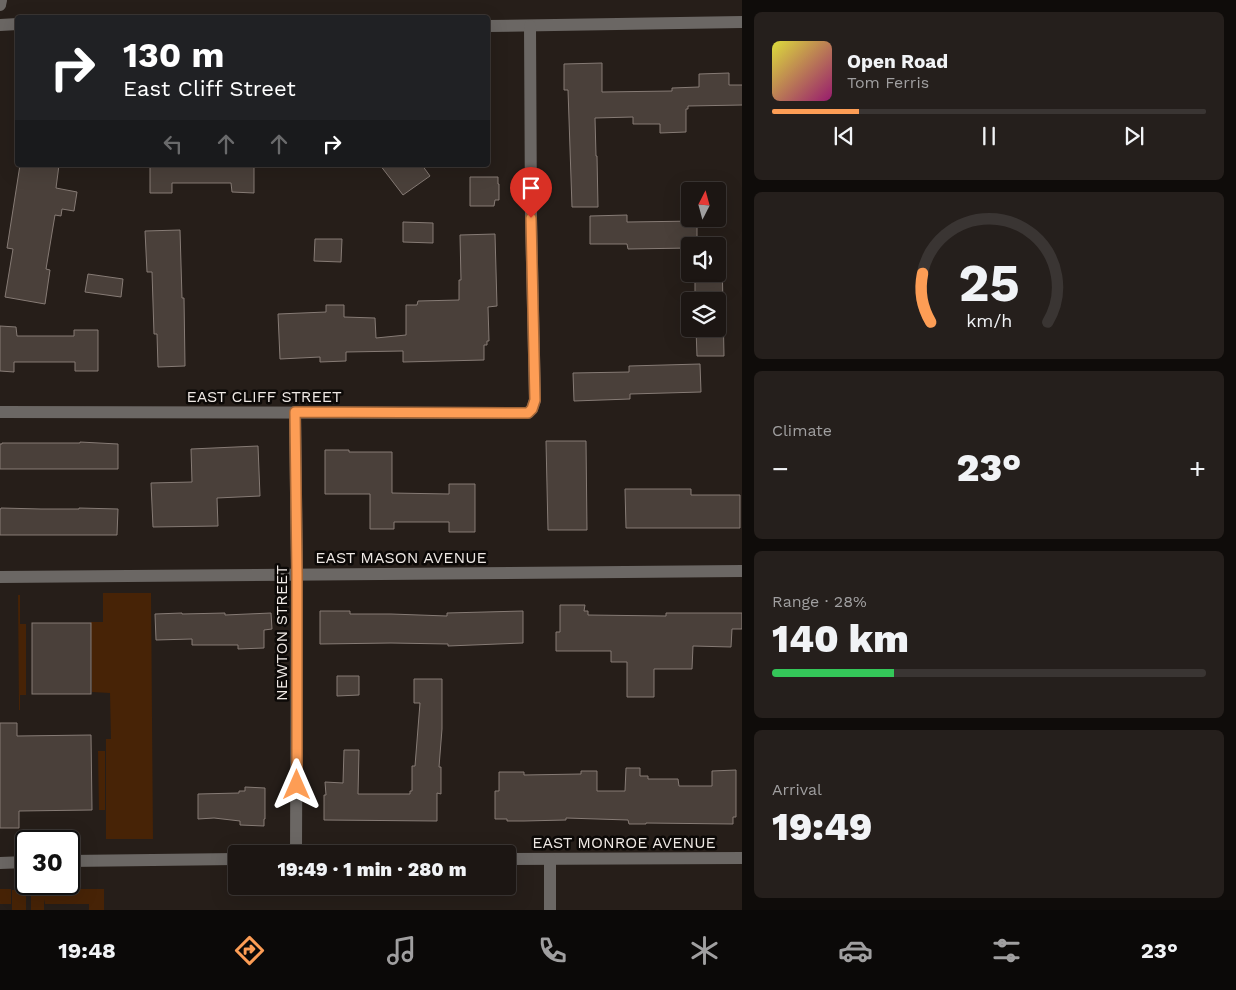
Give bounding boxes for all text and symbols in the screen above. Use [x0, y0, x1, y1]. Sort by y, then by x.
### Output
text: 130 m [123, 34, 224, 76]
icon: right [40, 35, 105, 100]
text: Open Road [847, 50, 948, 73]
text: Tom Ferris [847, 73, 929, 92]
text: East Cliff Street [123, 76, 296, 101]
icon: previous [830, 122, 858, 150]
icon: pause [975, 122, 1003, 150]
icon: next [1120, 122, 1148, 150]
icon: left [159, 130, 187, 158]
icon: ahead [212, 130, 240, 158]
icon: ahead [265, 130, 293, 158]
icon: right [318, 130, 346, 158]
pin [510, 167, 552, 218]
icon: arrive [517, 174, 545, 202]
north arrow [681, 182, 726, 228]
map controls [681, 182, 726, 337]
button: sound [681, 237, 726, 282]
text: 25 [958, 253, 1020, 314]
button: layers [681, 292, 726, 337]
text: km/h [966, 310, 1012, 331]
street label: EAST CLIFF STREET [186, 387, 342, 406]
text: Climate [772, 421, 832, 440]
text: 23° [957, 446, 1021, 490]
text: − [772, 452, 789, 485]
text: + [1189, 452, 1206, 485]
street label: EAST MASON AVENUE [315, 548, 487, 567]
street label: NEWTON STREET [272, 565, 291, 701]
text: Range · 28% [772, 592, 867, 611]
text: 140 km [772, 617, 909, 661]
position arrow [270, 758, 322, 810]
text: Arrival [772, 780, 822, 799]
text: 19:49 [772, 805, 872, 849]
speed limit sign: 30 [15, 830, 80, 895]
street label: EAST MONROE AVENUE [532, 833, 716, 852]
text: 19:49 · 1 min · 280 m [278, 858, 466, 881]
icon: directions [232, 933, 267, 968]
icon: music [384, 933, 419, 968]
icon: phone [535, 933, 570, 968]
icon: climate [687, 933, 722, 968]
icon: car [838, 933, 873, 968]
icon: filters [989, 933, 1024, 968]
text: 19:48 [58, 938, 116, 963]
text: 23° [1141, 938, 1178, 963]

